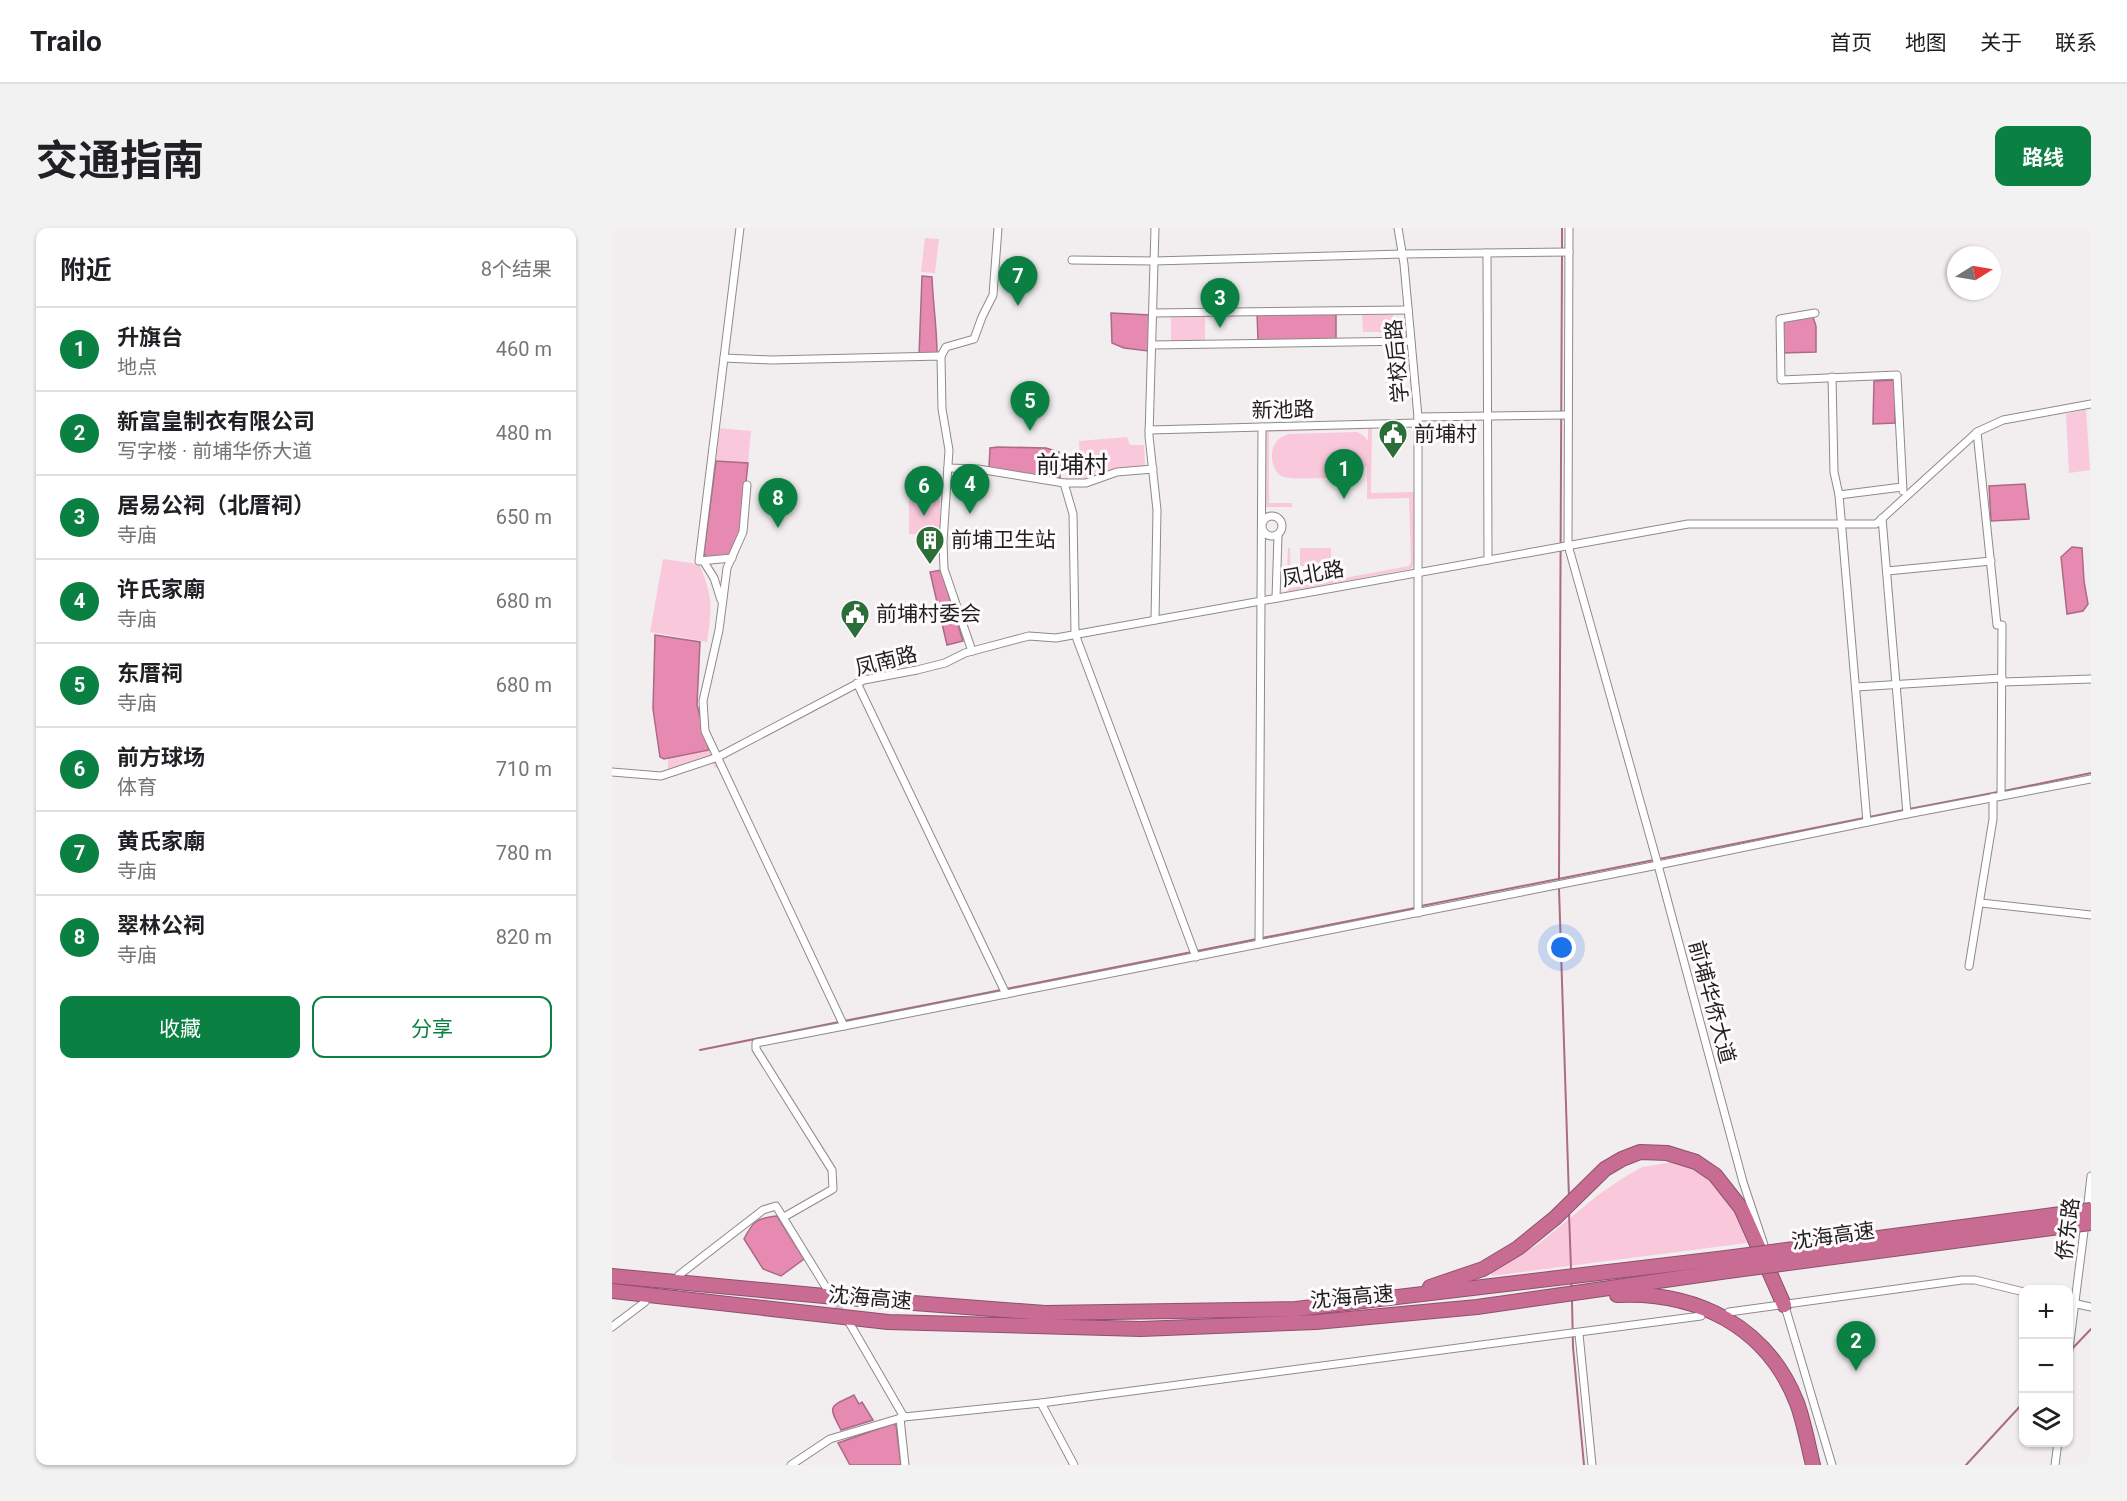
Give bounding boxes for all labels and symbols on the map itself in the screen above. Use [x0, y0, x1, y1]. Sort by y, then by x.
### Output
north arrow [1947, 246, 2001, 300]
pin: 7 [998, 256, 1038, 306]
pin: 3 [1200, 279, 1240, 328]
street label: 学校后路 [1381, 318, 1413, 404]
pin: 5 [1010, 382, 1050, 431]
street label: 新池路 [1251, 397, 1315, 423]
public building icon: 前埔村 [1377, 418, 1409, 460]
place label: 前埔村 [1414, 422, 1477, 446]
pin: 1 [1324, 450, 1364, 499]
district label: 前埔村 [1036, 451, 1108, 479]
pin: 4 [950, 464, 990, 514]
pin: 6 [904, 466, 944, 516]
pin: 8 [758, 478, 798, 528]
building icon: 前埔卫生站 [914, 524, 946, 566]
place label: 前埔卫生站 [951, 528, 1056, 552]
street label: 凤北路 [1280, 557, 1346, 591]
public building icon: 前埔村委会 [839, 598, 871, 640]
place label: 前埔村委会 [876, 602, 981, 626]
street label: 凤南路 [853, 642, 919, 680]
your location [1547, 933, 1576, 962]
street label: 前埔华侨大道 [1684, 938, 1740, 1066]
street label: 侨东路 [2052, 1196, 2084, 1262]
street label: 沈海高速 [1790, 1218, 1876, 1254]
street label: 沈海高速 [1309, 1281, 1395, 1313]
street label: 沈海高速 [827, 1282, 913, 1314]
pin: 2 [1836, 1322, 1876, 1371]

